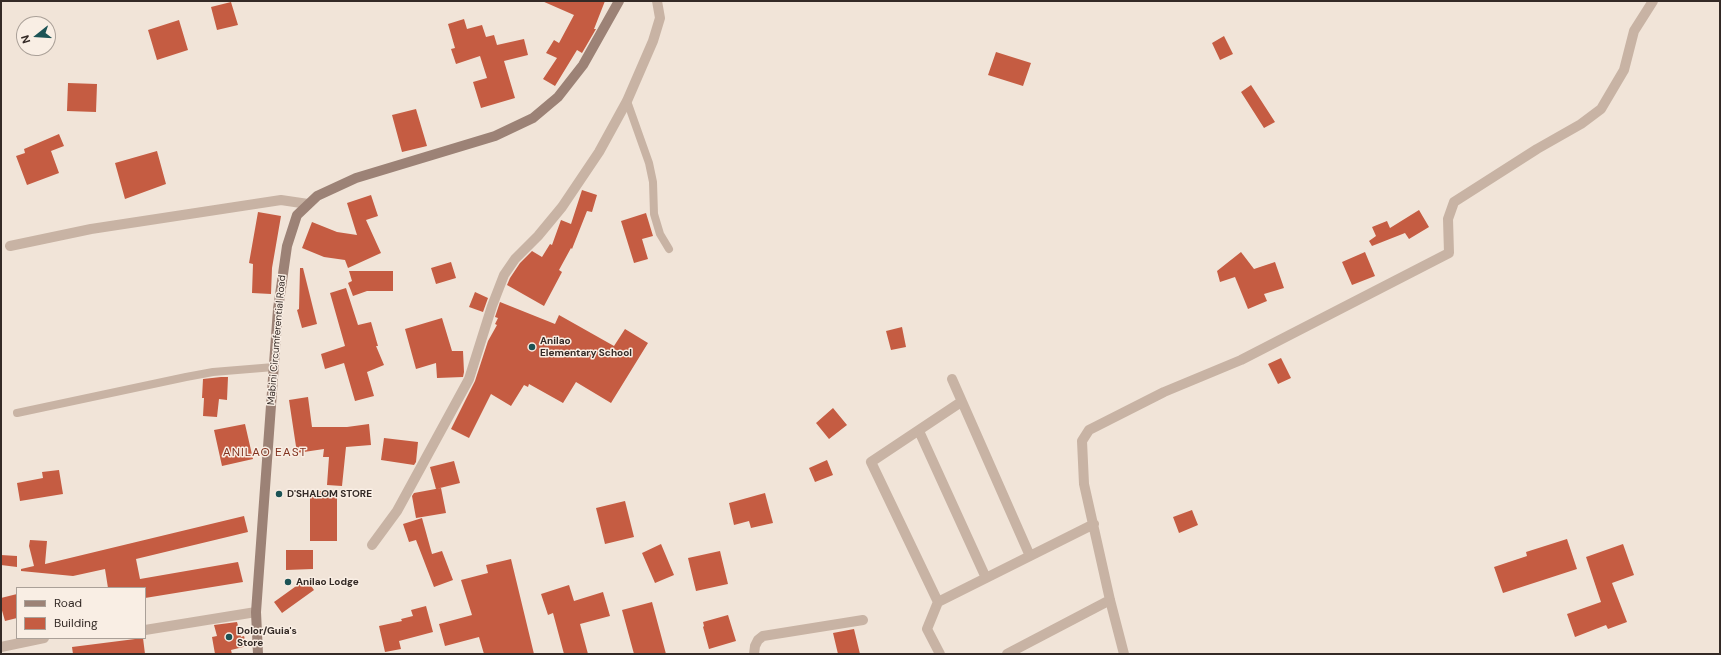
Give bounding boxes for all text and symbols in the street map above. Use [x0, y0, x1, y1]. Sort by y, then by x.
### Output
north arrow [16, 16, 56, 56]
text: N [18, 33, 33, 45]
street label: Mabini Circumferential Road [265, 274, 289, 406]
place label: Anilao Elementary School [540, 335, 632, 358]
marker: Anilao Elementary School [527, 342, 537, 352]
district label: ANILAO EAST [223, 446, 307, 460]
place label: D'SHALOM STORE [287, 488, 372, 500]
marker: D'SHALOM STORE [274, 489, 284, 499]
place label: Anilao Lodge [296, 576, 359, 588]
marker: Anilao Lodge [283, 577, 293, 587]
legend [16, 587, 146, 639]
text: Road [54, 595, 82, 611]
text: Building [54, 615, 98, 631]
place label: Dolor/Guia's Store [237, 625, 297, 648]
marker: Dolor/Guia's Store [224, 632, 234, 642]

